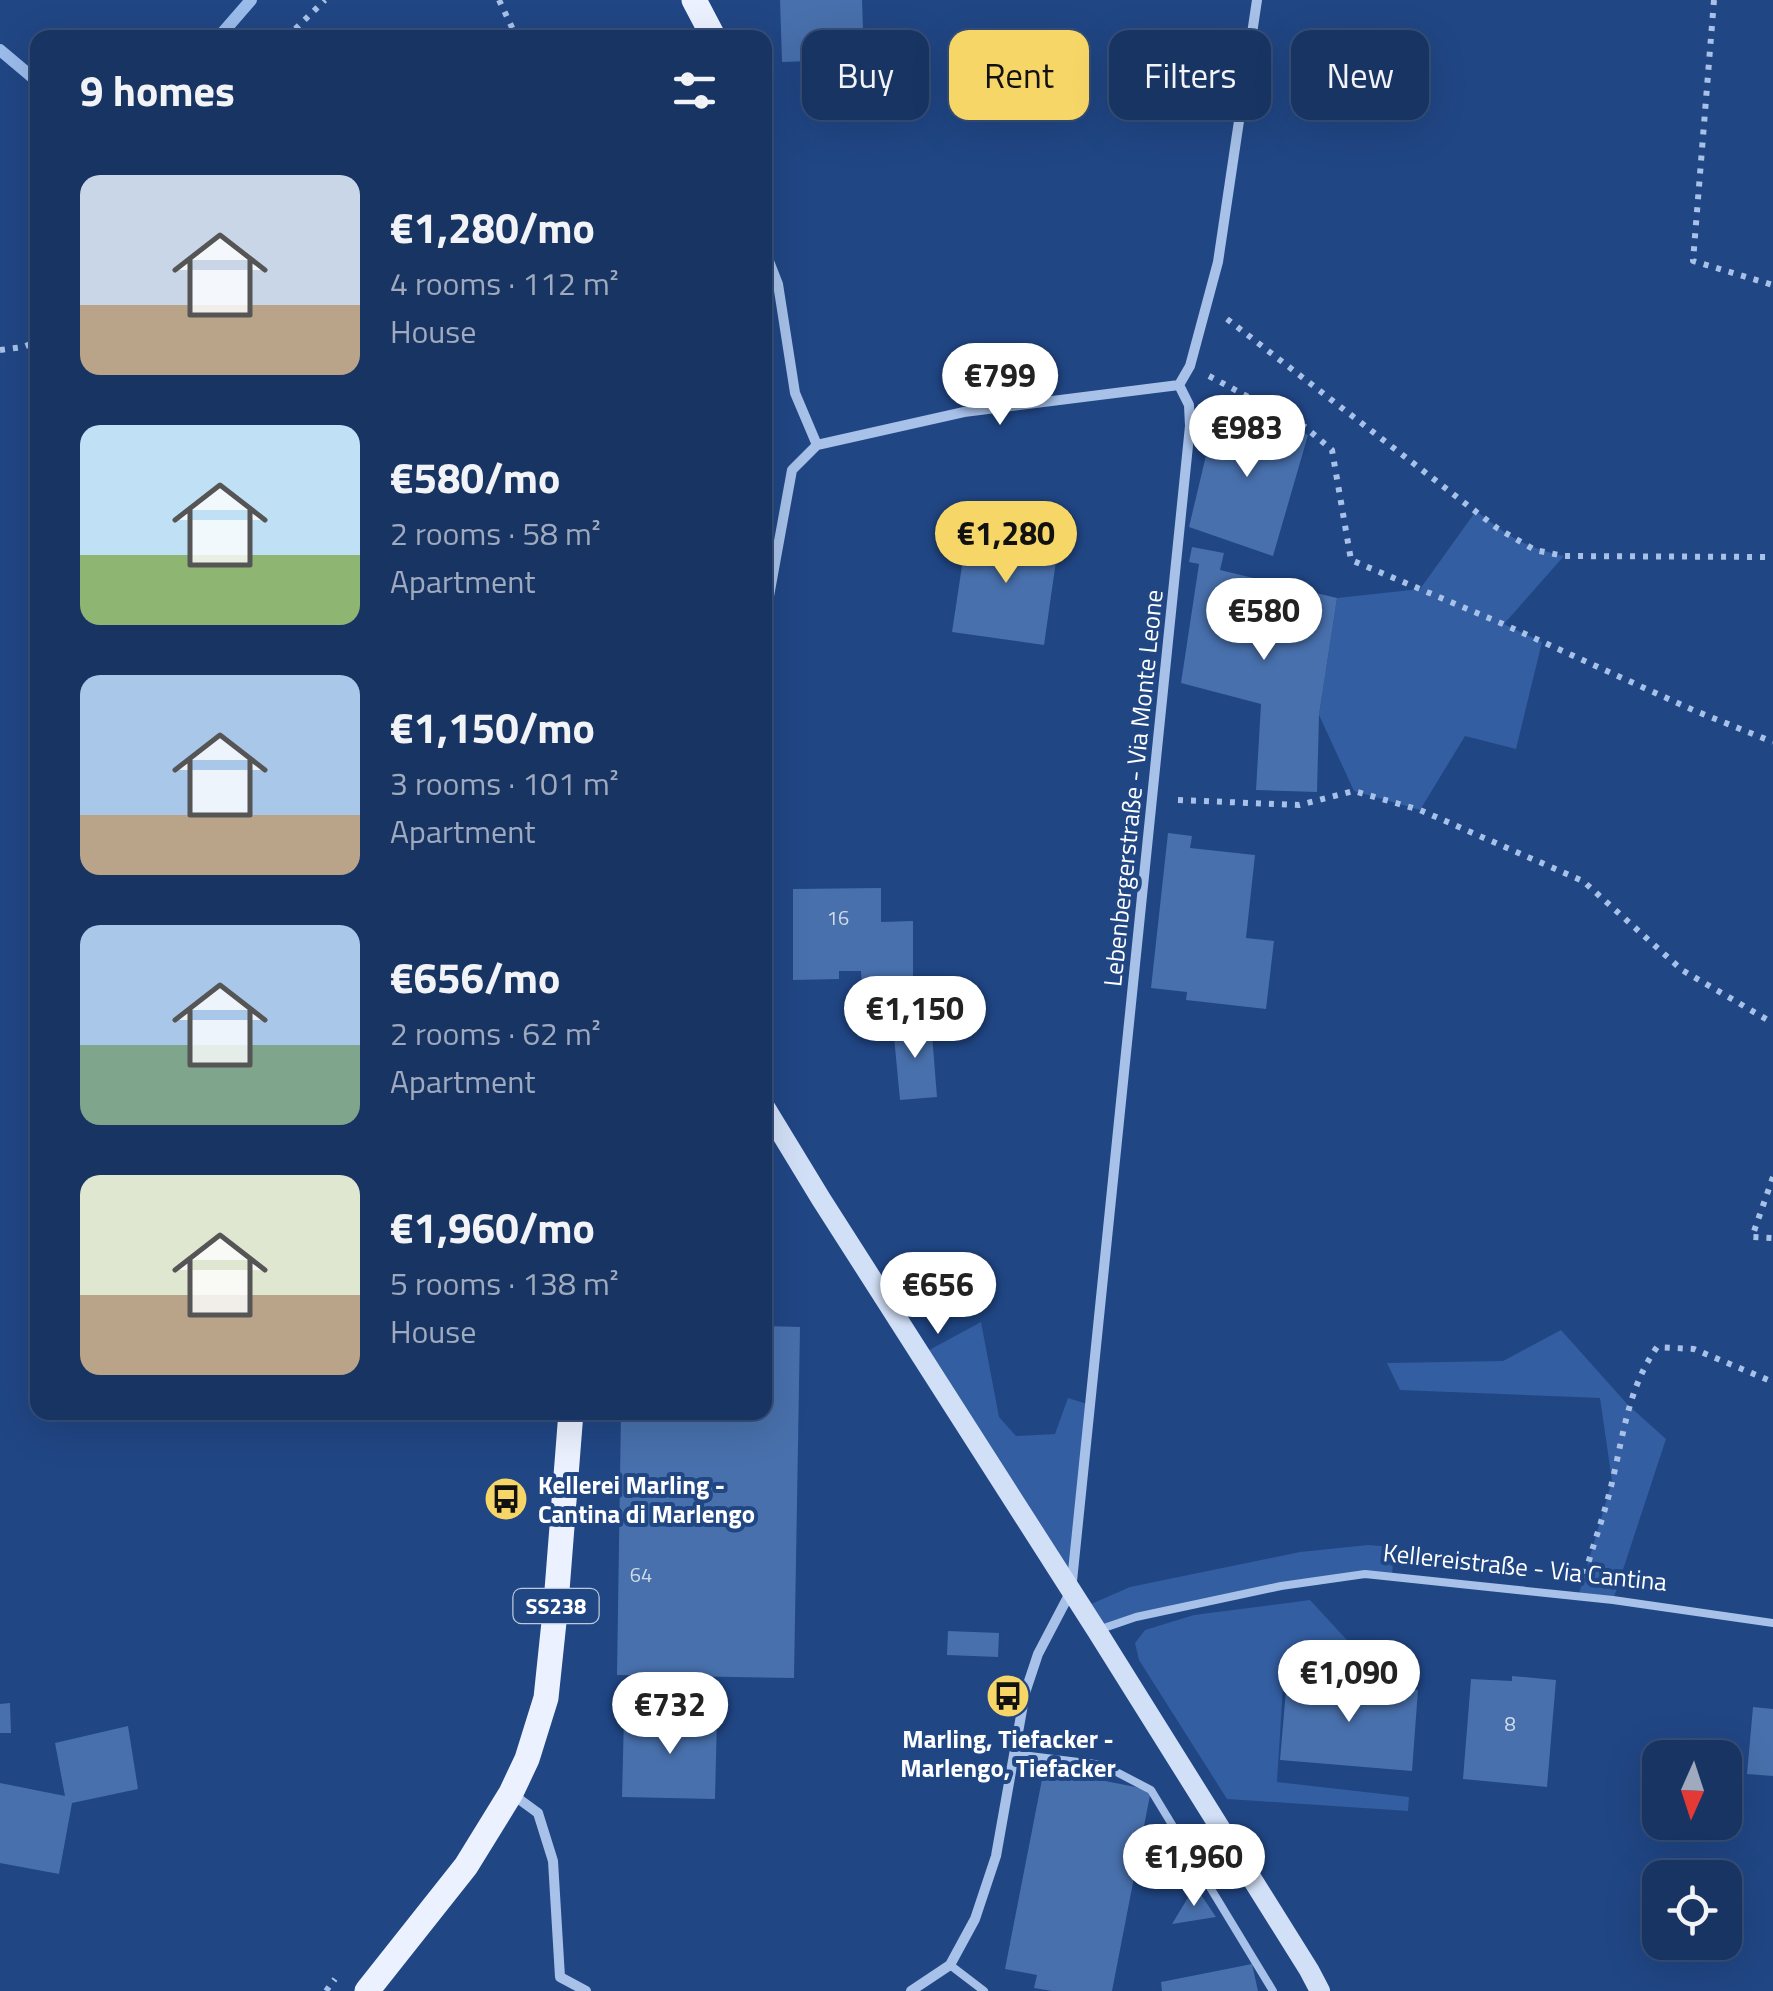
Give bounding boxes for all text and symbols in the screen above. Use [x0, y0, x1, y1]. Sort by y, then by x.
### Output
chip: Buy [802, 30, 929, 120]
chip: Rent [949, 30, 1089, 120]
chip: Filters [1109, 30, 1271, 120]
chip: New [1291, 30, 1429, 120]
text: 9 homes [80, 58, 235, 122]
icon: filters [667, 63, 722, 118]
text: €1,280/mo [390, 195, 595, 259]
icon: home [160, 215, 280, 335]
text: 4 rooms · 112 m² [390, 259, 619, 307]
text: House [390, 307, 476, 355]
pin: €799 [941, 343, 1059, 428]
text: €799 [964, 351, 1036, 399]
pin: €983 [1188, 395, 1306, 480]
text: €983 [1211, 403, 1283, 451]
text: €580/mo [390, 445, 560, 509]
icon: home [160, 465, 280, 585]
pin: €1,280 [925, 501, 1087, 586]
text: 2 rooms · 58 m² [390, 509, 601, 557]
text: €1,280 [957, 509, 1055, 557]
text: Apartment [390, 557, 536, 605]
pin: €580 [1205, 578, 1323, 663]
text: €580 [1228, 586, 1300, 634]
street label: Lebenbergerstraße - Via Monte Leone [1093, 588, 1173, 988]
text: €1,150/mo [390, 695, 595, 759]
icon: home [160, 715, 280, 835]
text: 3 rooms · 101 m² [390, 759, 619, 807]
text: Apartment [390, 807, 536, 855]
house number: 16 [827, 902, 849, 933]
text: €656/mo [390, 945, 560, 1009]
icon: home [160, 965, 280, 1085]
pin: €1,150 [834, 976, 996, 1061]
text: €1,150 [866, 984, 964, 1032]
text: 2 rooms · 62 m² [390, 1009, 601, 1057]
text: Apartment [390, 1057, 536, 1105]
text: €1,960/mo [390, 1195, 595, 1259]
icon: home [160, 1215, 280, 1335]
pin: €656 [879, 1252, 997, 1337]
text: 5 rooms · 138 m² [390, 1259, 619, 1307]
text: €656 [902, 1260, 974, 1308]
text: House [390, 1307, 476, 1355]
place label: Kellerei Marling - Cantina di Marlengo [538, 1466, 755, 1533]
bus stop icon: Kellerei Marling - Cantina di Marlengo [483, 1476, 529, 1522]
street label: Kellereistraße - Via Cantina [1381, 1533, 1669, 1601]
house number: 64 [630, 1559, 652, 1590]
road number: SS238 [514, 1589, 598, 1623]
pin: €1,090 [1268, 1640, 1430, 1725]
text: €1,090 [1300, 1648, 1398, 1696]
pin: €732 [611, 1672, 729, 1757]
bus stop icon: Marling, Tiefacker - Marlengo, Tiefacker [985, 1673, 1031, 1719]
text: €732 [634, 1680, 706, 1728]
house number: 8 [1504, 1708, 1516, 1739]
place label: Marling, Tiefacker - Marlengo, Tiefacker [900, 1720, 1116, 1787]
north arrow [1642, 1740, 1742, 1840]
map controls [1642, 1740, 1742, 1960]
pin: €1,960 [1113, 1824, 1275, 1909]
text: €1,960 [1145, 1832, 1243, 1880]
button: locate [1642, 1860, 1742, 1960]

